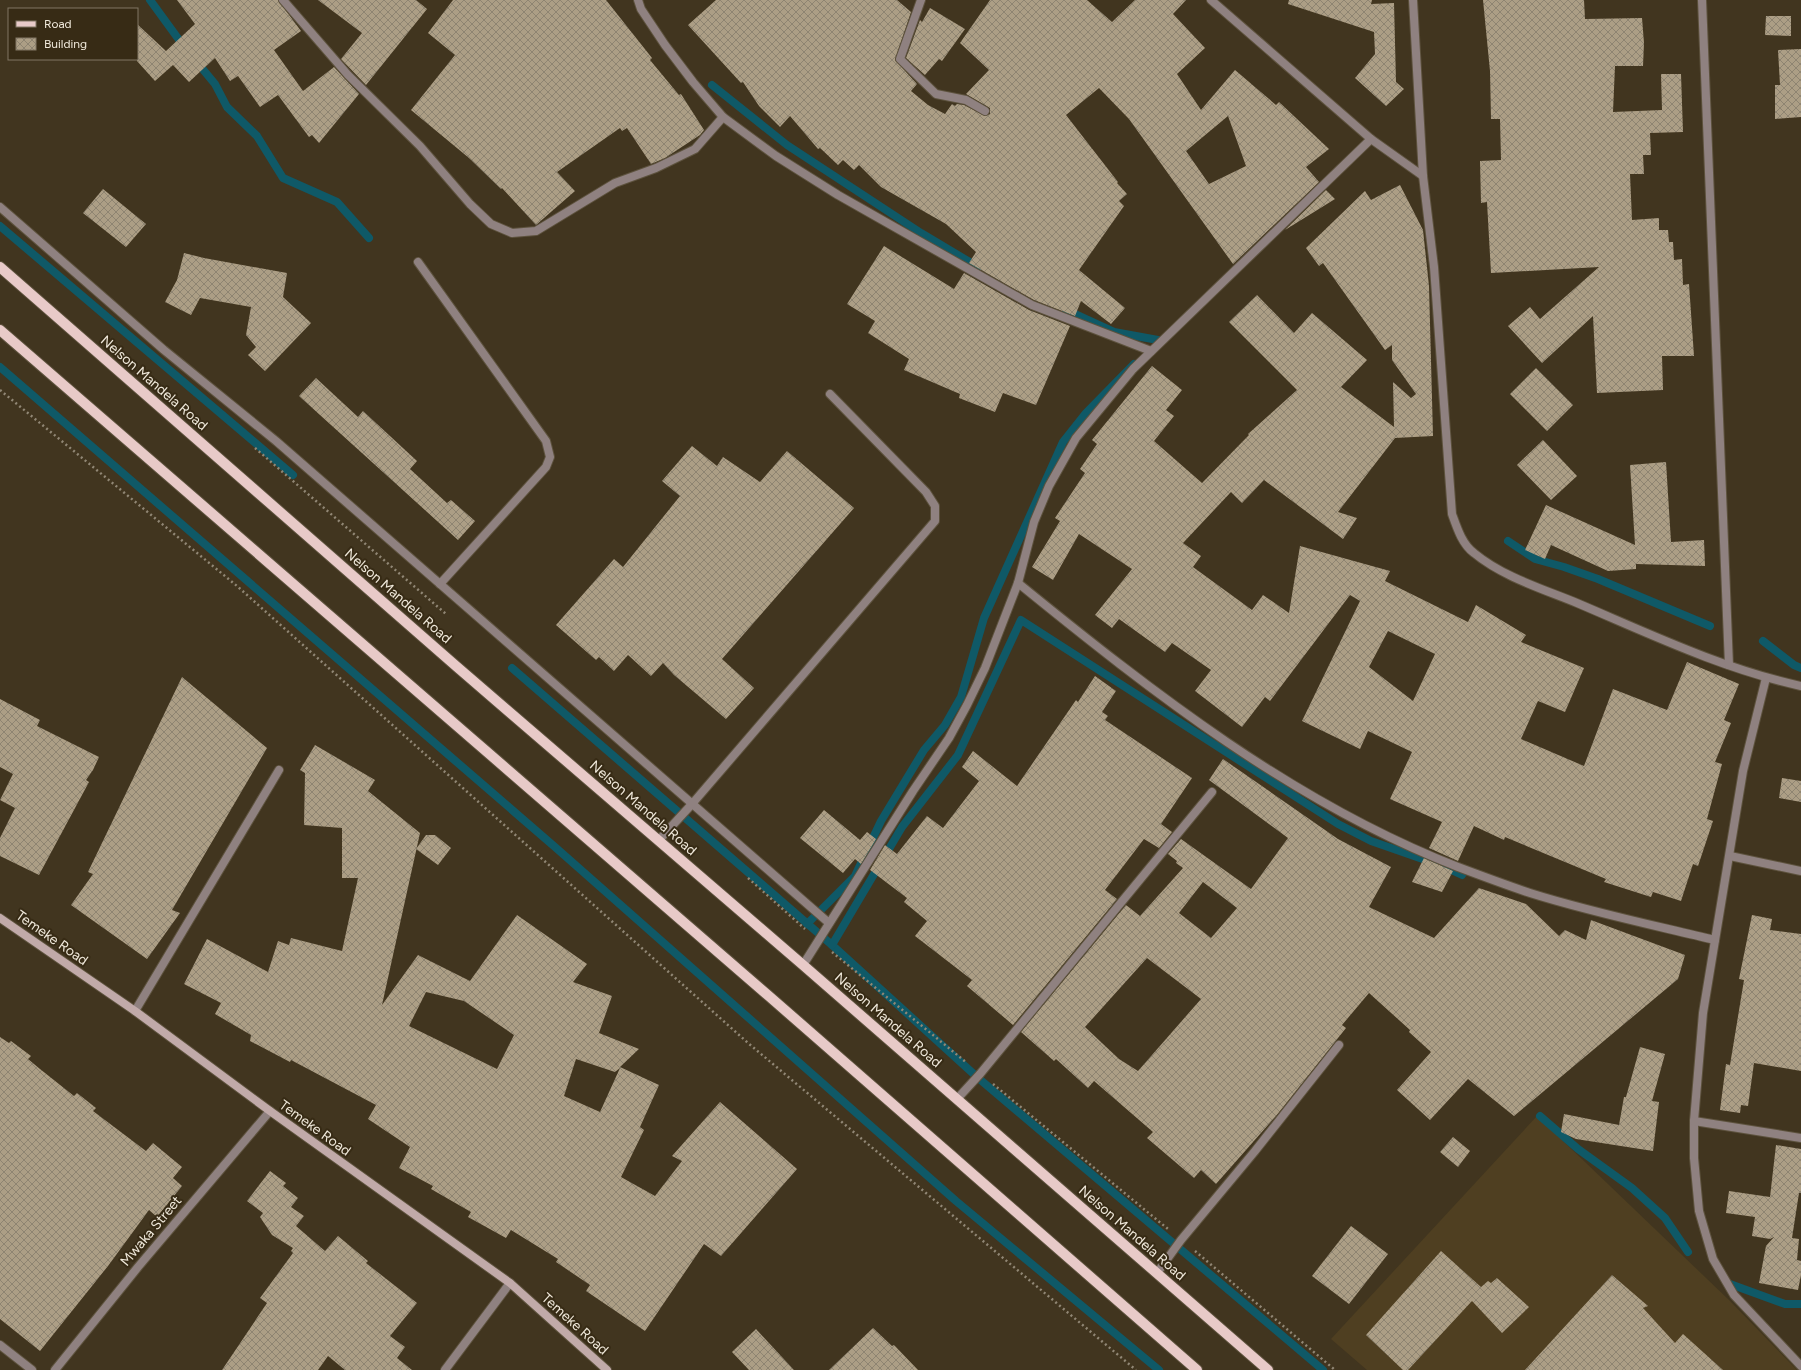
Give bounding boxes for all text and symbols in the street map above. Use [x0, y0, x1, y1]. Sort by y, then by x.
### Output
legend [8, 8, 138, 60]
text: Road [44, 17, 72, 31]
text: Building [44, 37, 87, 51]
street label: Nelson Mandela Road [97, 332, 211, 434]
street label: Nelson Mandela Road [341, 545, 455, 647]
street label: Nelson Mandela Road [586, 757, 700, 859]
street label: Temeke Road [13, 907, 91, 969]
street label: Nelson Mandela Road [831, 969, 945, 1071]
street label: Temeke Road [276, 1096, 354, 1160]
street label: Nelson Mandela Road [1075, 1182, 1189, 1284]
street label: Mwaka Street [117, 1193, 185, 1269]
street label: Temeke Road [538, 1290, 612, 1358]

